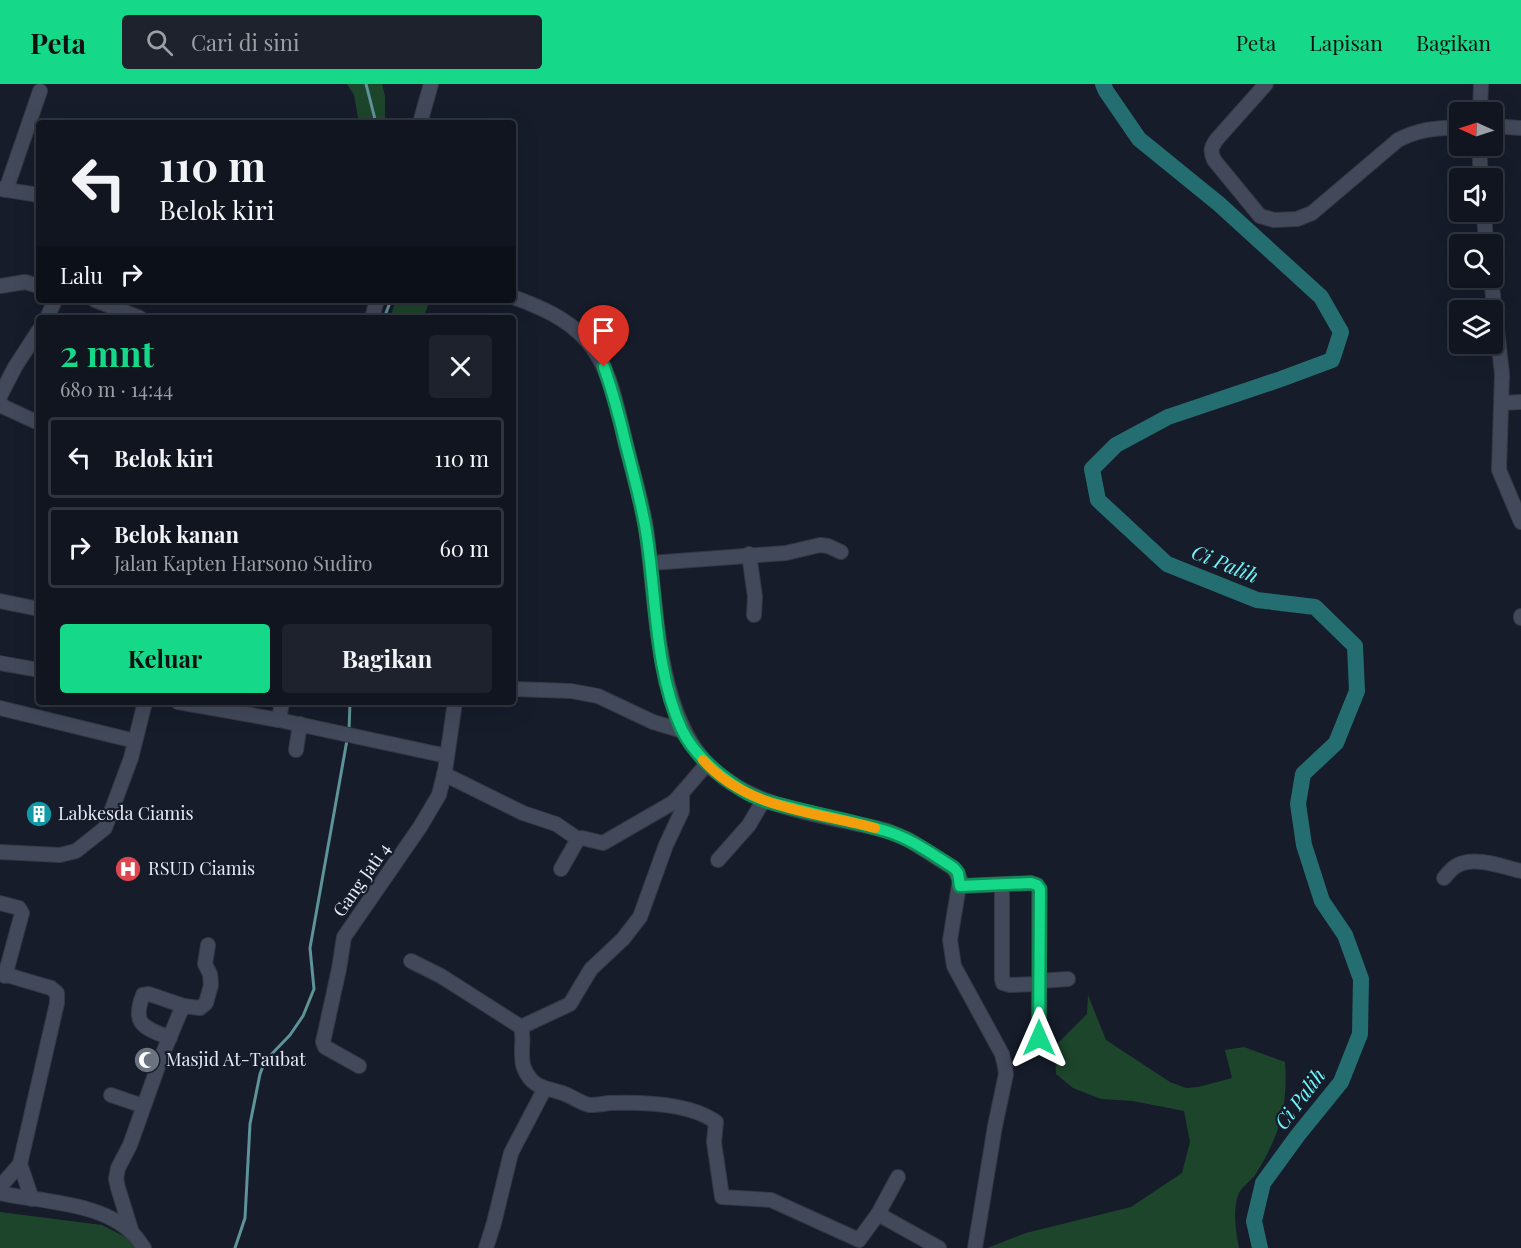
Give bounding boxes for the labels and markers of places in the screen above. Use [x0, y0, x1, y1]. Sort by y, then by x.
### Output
pin [578, 305, 629, 367]
building icon: Labkesda Ciamis [24, 799, 54, 829]
place label: Labkesda Ciamis [58, 801, 194, 825]
hospital icon: RSUD Ciamis [113, 854, 143, 884]
place label: RSUD Ciamis [148, 856, 255, 880]
mosque icon: Masjid At-Taubat [132, 1045, 162, 1075]
place label: Masjid At-Taubat [166, 1047, 306, 1071]

